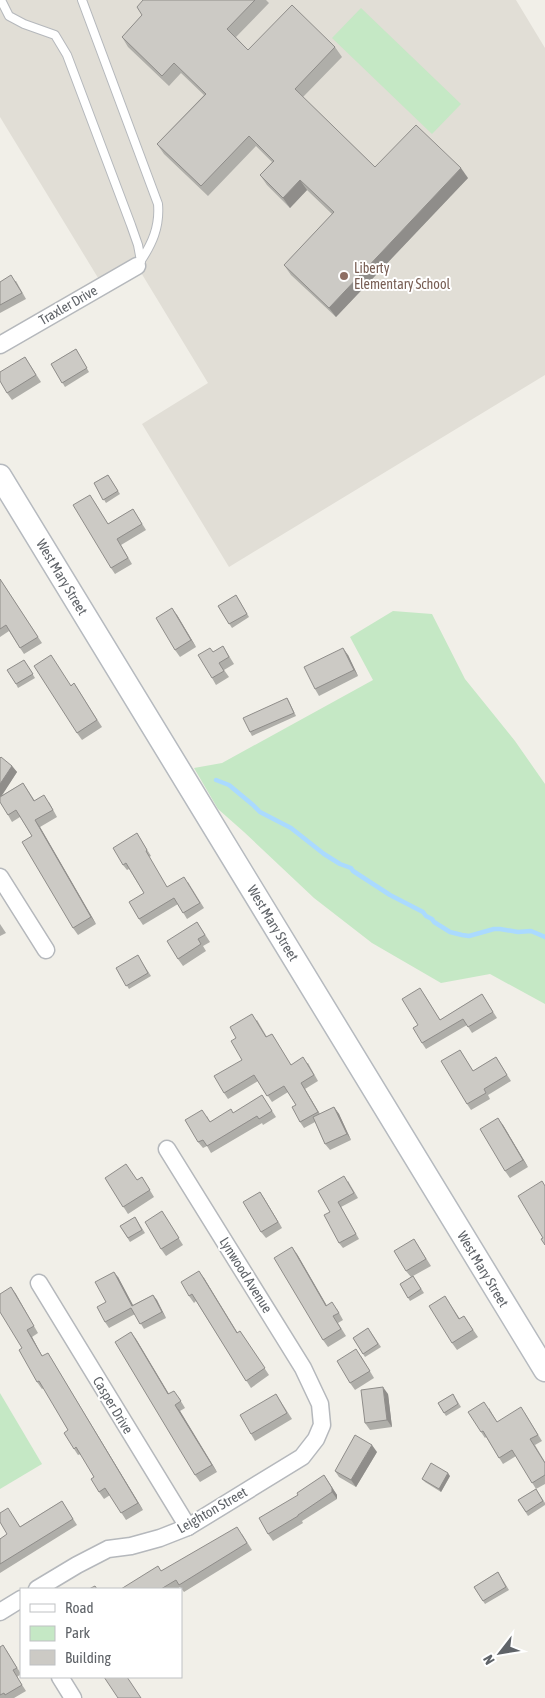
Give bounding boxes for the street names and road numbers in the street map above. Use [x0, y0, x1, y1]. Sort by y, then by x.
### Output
street label: Traxler Drive [36, 282, 100, 328]
street label: West Mary Street [33, 536, 91, 618]
street label: West Mary Street [244, 882, 302, 964]
street label: West Mary Street [454, 1228, 512, 1310]
street label: Lynwood Avenue [216, 1234, 276, 1316]
street label: Casper Drive [90, 1373, 136, 1437]
street label: Leighton Street [174, 1484, 250, 1536]

